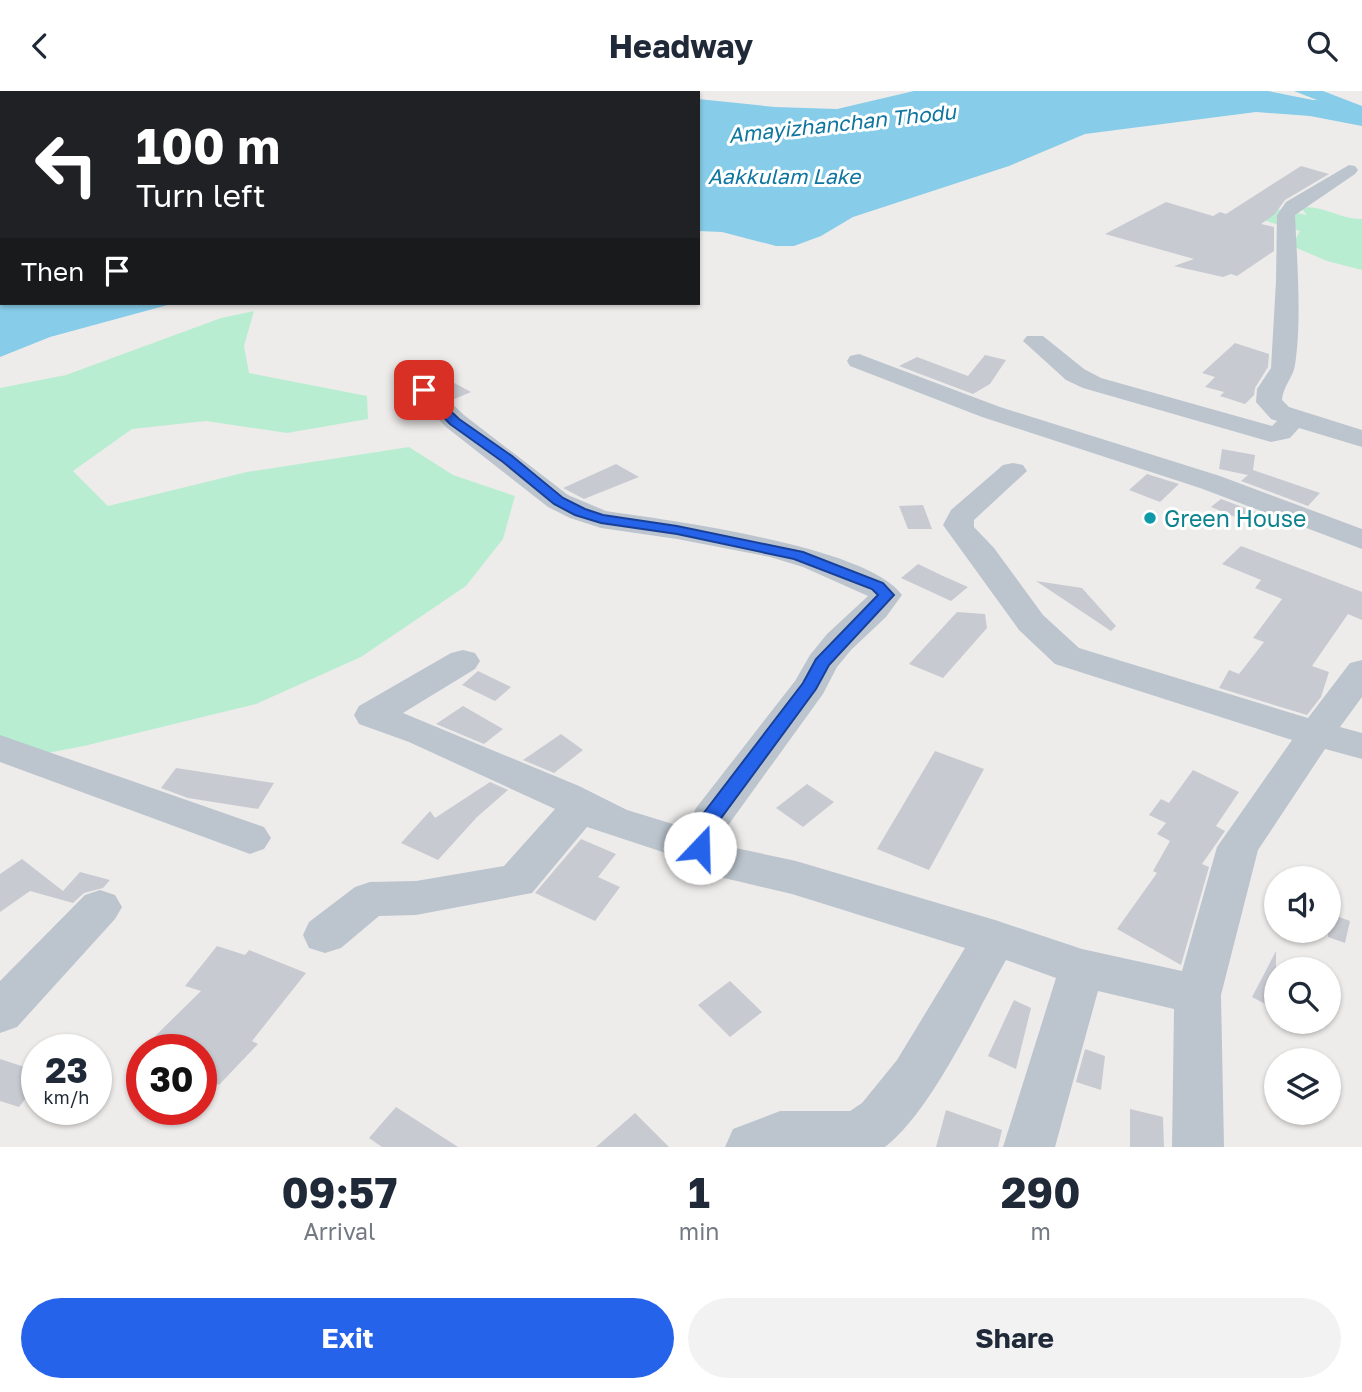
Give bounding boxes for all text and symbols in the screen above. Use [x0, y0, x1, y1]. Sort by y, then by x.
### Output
icon: back [21, 27, 59, 65]
text: Headway [609, 27, 753, 65]
icon: search [1303, 27, 1341, 65]
water label: Amayizhanchan Thodu [727, 98, 958, 148]
text: 100 m [136, 116, 280, 175]
icon: left [21, 119, 112, 210]
water label: Aakkulam Lake [708, 163, 862, 189]
text: Turn left [136, 176, 265, 214]
icon: arrive [98, 252, 136, 290]
text: Then [21, 256, 84, 287]
pin [394, 360, 454, 420]
icon: arrive [405, 371, 443, 409]
place label: Green House [1164, 504, 1306, 532]
marker: Green House [1142, 510, 1158, 526]
position arrow [663, 811, 737, 885]
map controls [1264, 866, 1341, 1125]
button: sound [1264, 866, 1341, 943]
button: search [1264, 957, 1341, 1034]
speed limit sign: 30 [126, 1034, 217, 1125]
button: layers [1264, 1048, 1341, 1125]
text: 23 [45, 1049, 88, 1091]
text: km/h [44, 1086, 89, 1108]
text: 09:57 [281, 1167, 397, 1217]
text: 1 [688, 1167, 710, 1217]
text: 290 [1001, 1167, 1081, 1217]
text: Arrival [303, 1217, 375, 1245]
text: min [679, 1217, 720, 1245]
text: m [1031, 1217, 1051, 1245]
button: Exit [21, 1298, 674, 1378]
button: Share [688, 1298, 1341, 1378]

